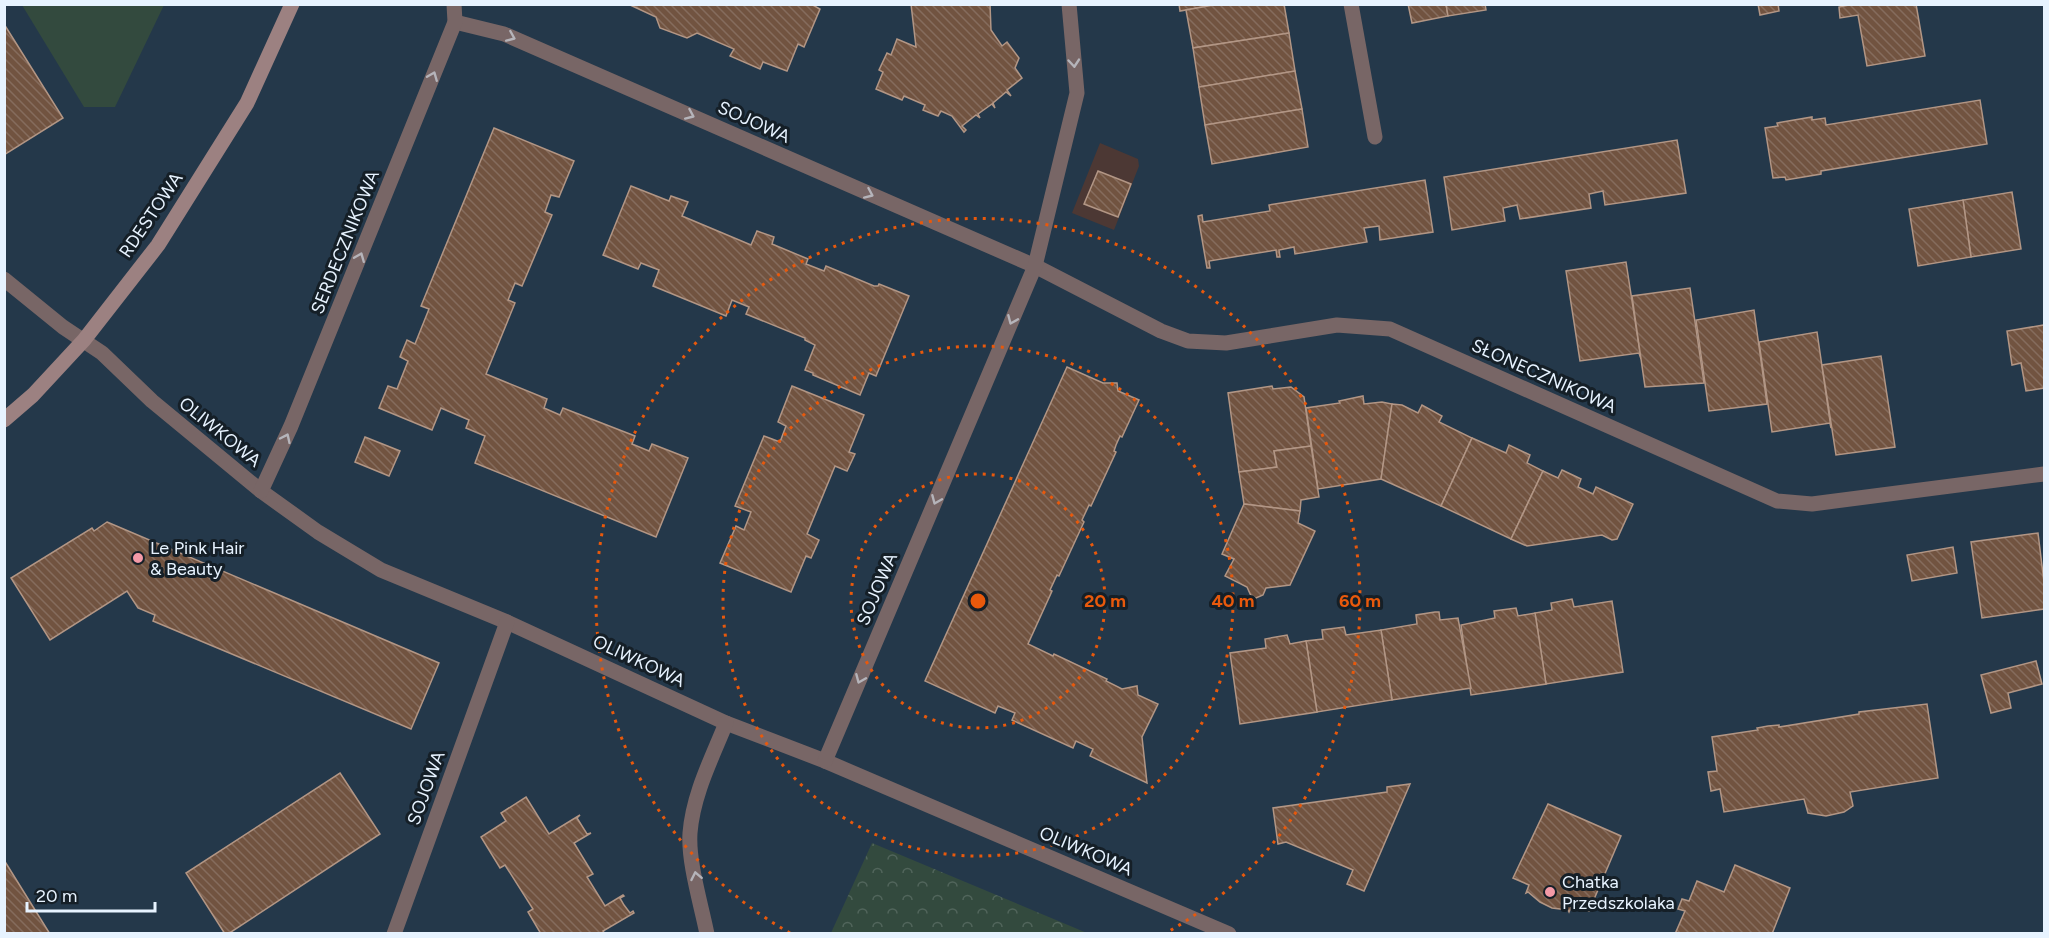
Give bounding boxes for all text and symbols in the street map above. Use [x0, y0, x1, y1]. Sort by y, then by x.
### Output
one-way arrow [505, 30, 516, 42]
one-way arrow [1067, 58, 1080, 67]
one-way arrow [426, 72, 438, 83]
street label: SOJOWA [714, 96, 794, 148]
one-way arrow [684, 108, 695, 120]
street label: SERDECZNIKOWA [306, 167, 384, 317]
street label: RDESTOWA [114, 168, 188, 262]
one-way arrow [862, 186, 873, 198]
one-way arrow [353, 252, 365, 263]
one-way arrow [1007, 314, 1019, 325]
street label: SŁONECZNIKOWA [1468, 334, 1620, 418]
street label: OLIWKOWA [175, 392, 265, 472]
one-way arrow [278, 433, 290, 444]
one-way arrow [931, 493, 943, 504]
place label: Le Pink Hair & Beauty [150, 537, 244, 580]
street label: SOJOWA [852, 549, 902, 629]
marker: Le Pink Hair & Beauty [131, 551, 145, 565]
text: 20 m [1084, 590, 1126, 612]
text: 40 m [1211, 590, 1255, 612]
text: 60 m [1339, 590, 1381, 612]
centre of rings [968, 591, 988, 611]
street label: OLIWKOWA [589, 630, 689, 692]
one-way arrow [855, 673, 867, 684]
street label: SOJOWA [403, 748, 449, 828]
street label: OLIWKOWA [1036, 822, 1136, 880]
one-way arrow [690, 871, 703, 881]
place label: Chatka Przedszkolaka [1562, 871, 1675, 914]
scale bar [27, 875, 154, 913]
text: 20 m [36, 885, 77, 907]
marker: Chatka Przedszkolaka [1543, 885, 1557, 899]

